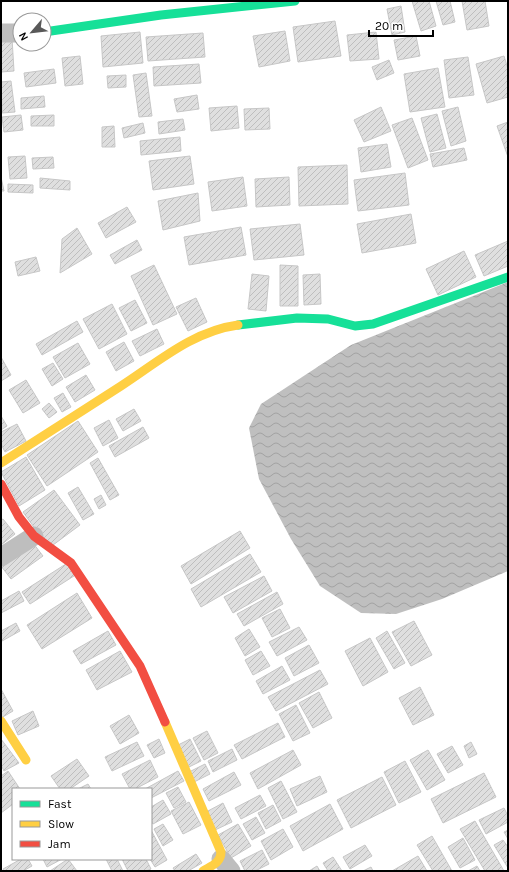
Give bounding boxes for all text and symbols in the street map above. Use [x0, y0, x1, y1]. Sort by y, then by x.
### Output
north arrow [12, 12, 52, 52]
scale bar [369, 12, 433, 38]
text: 20 m [375, 19, 403, 33]
text: N [16, 30, 31, 43]
legend [12, 788, 152, 860]
text: Fast [48, 797, 72, 811]
text: Slow [48, 817, 74, 831]
text: Jam [48, 837, 71, 851]

